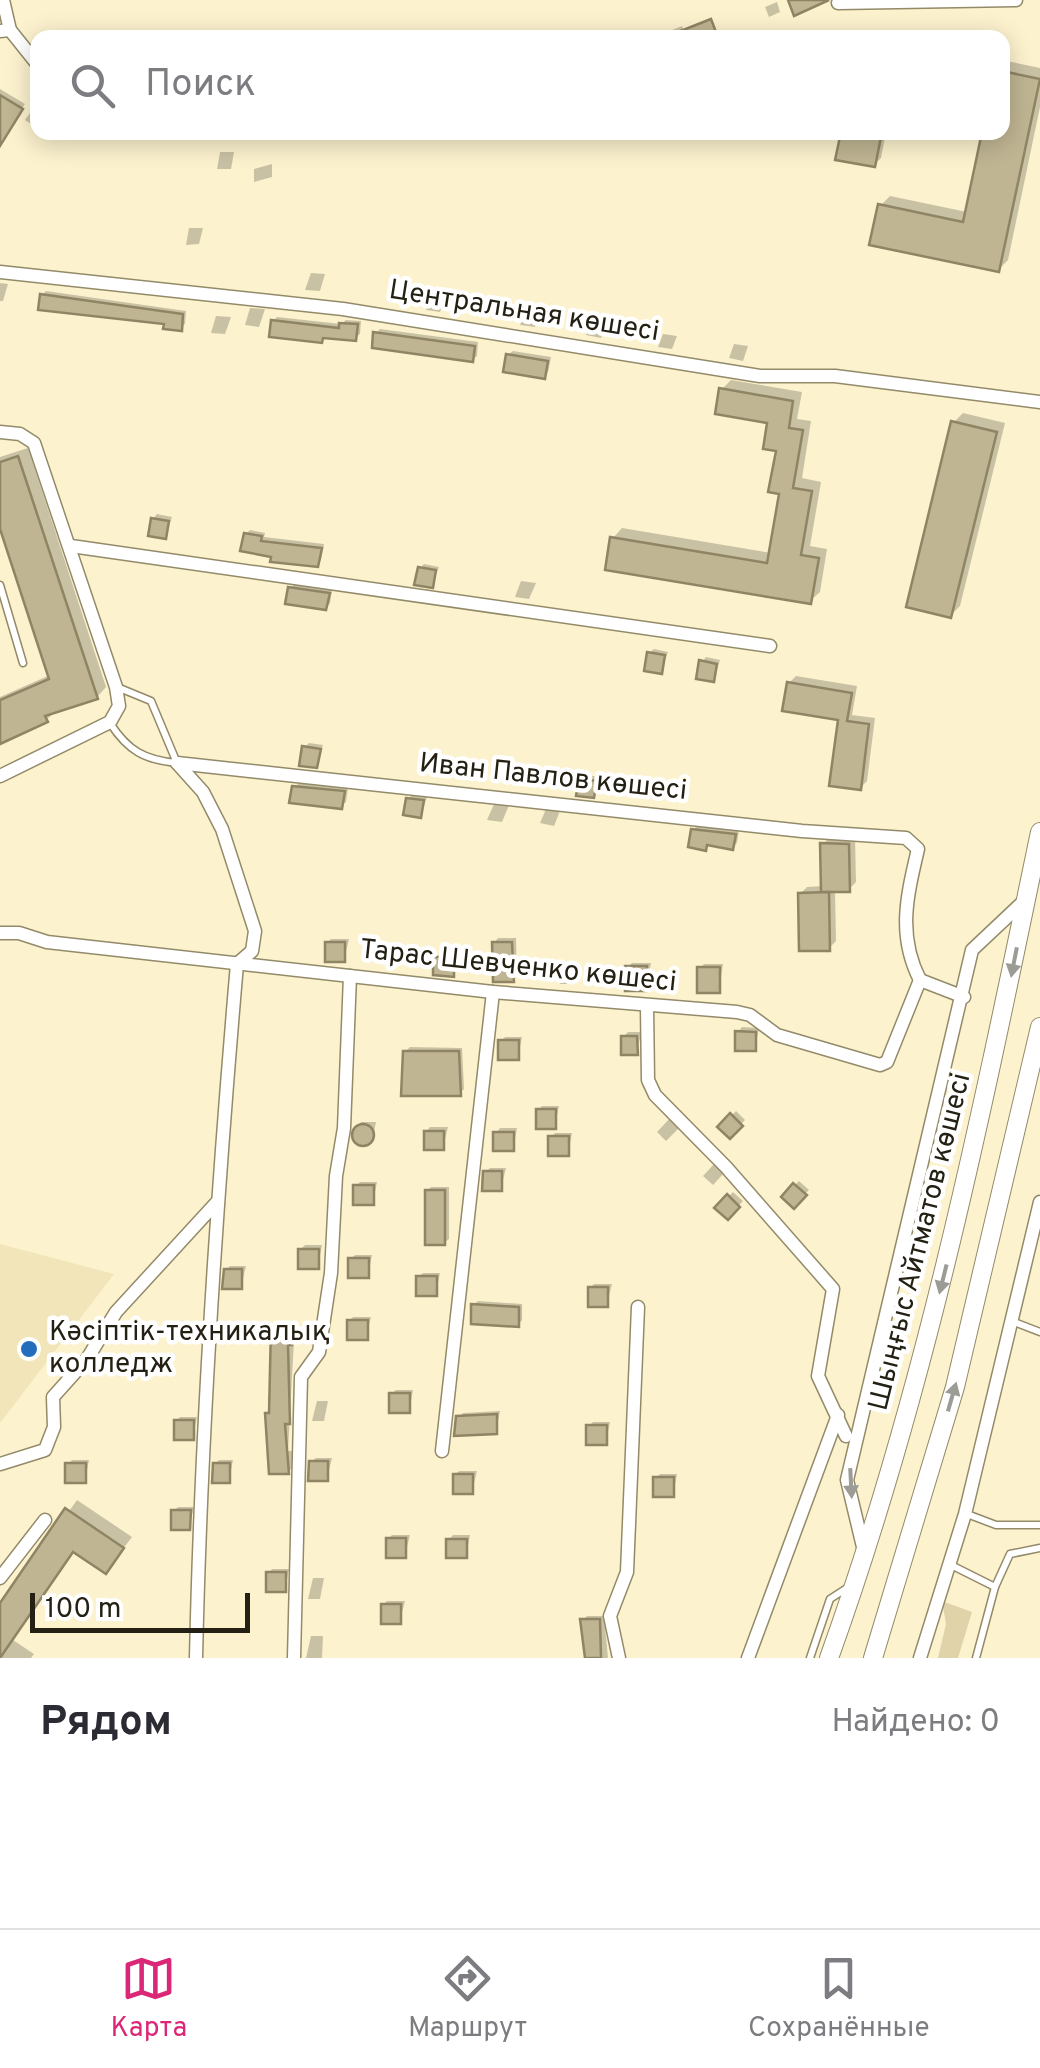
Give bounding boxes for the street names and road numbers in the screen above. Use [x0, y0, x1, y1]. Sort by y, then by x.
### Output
street label: Центральная көшесі [386, 273, 662, 351]
street label: Иван Павлов көшесі [417, 746, 689, 810]
street label: Тарас Шевченко көшесі [358, 932, 678, 1002]
street label: Шыңғыс Айтматов көшесі [862, 1069, 980, 1415]

